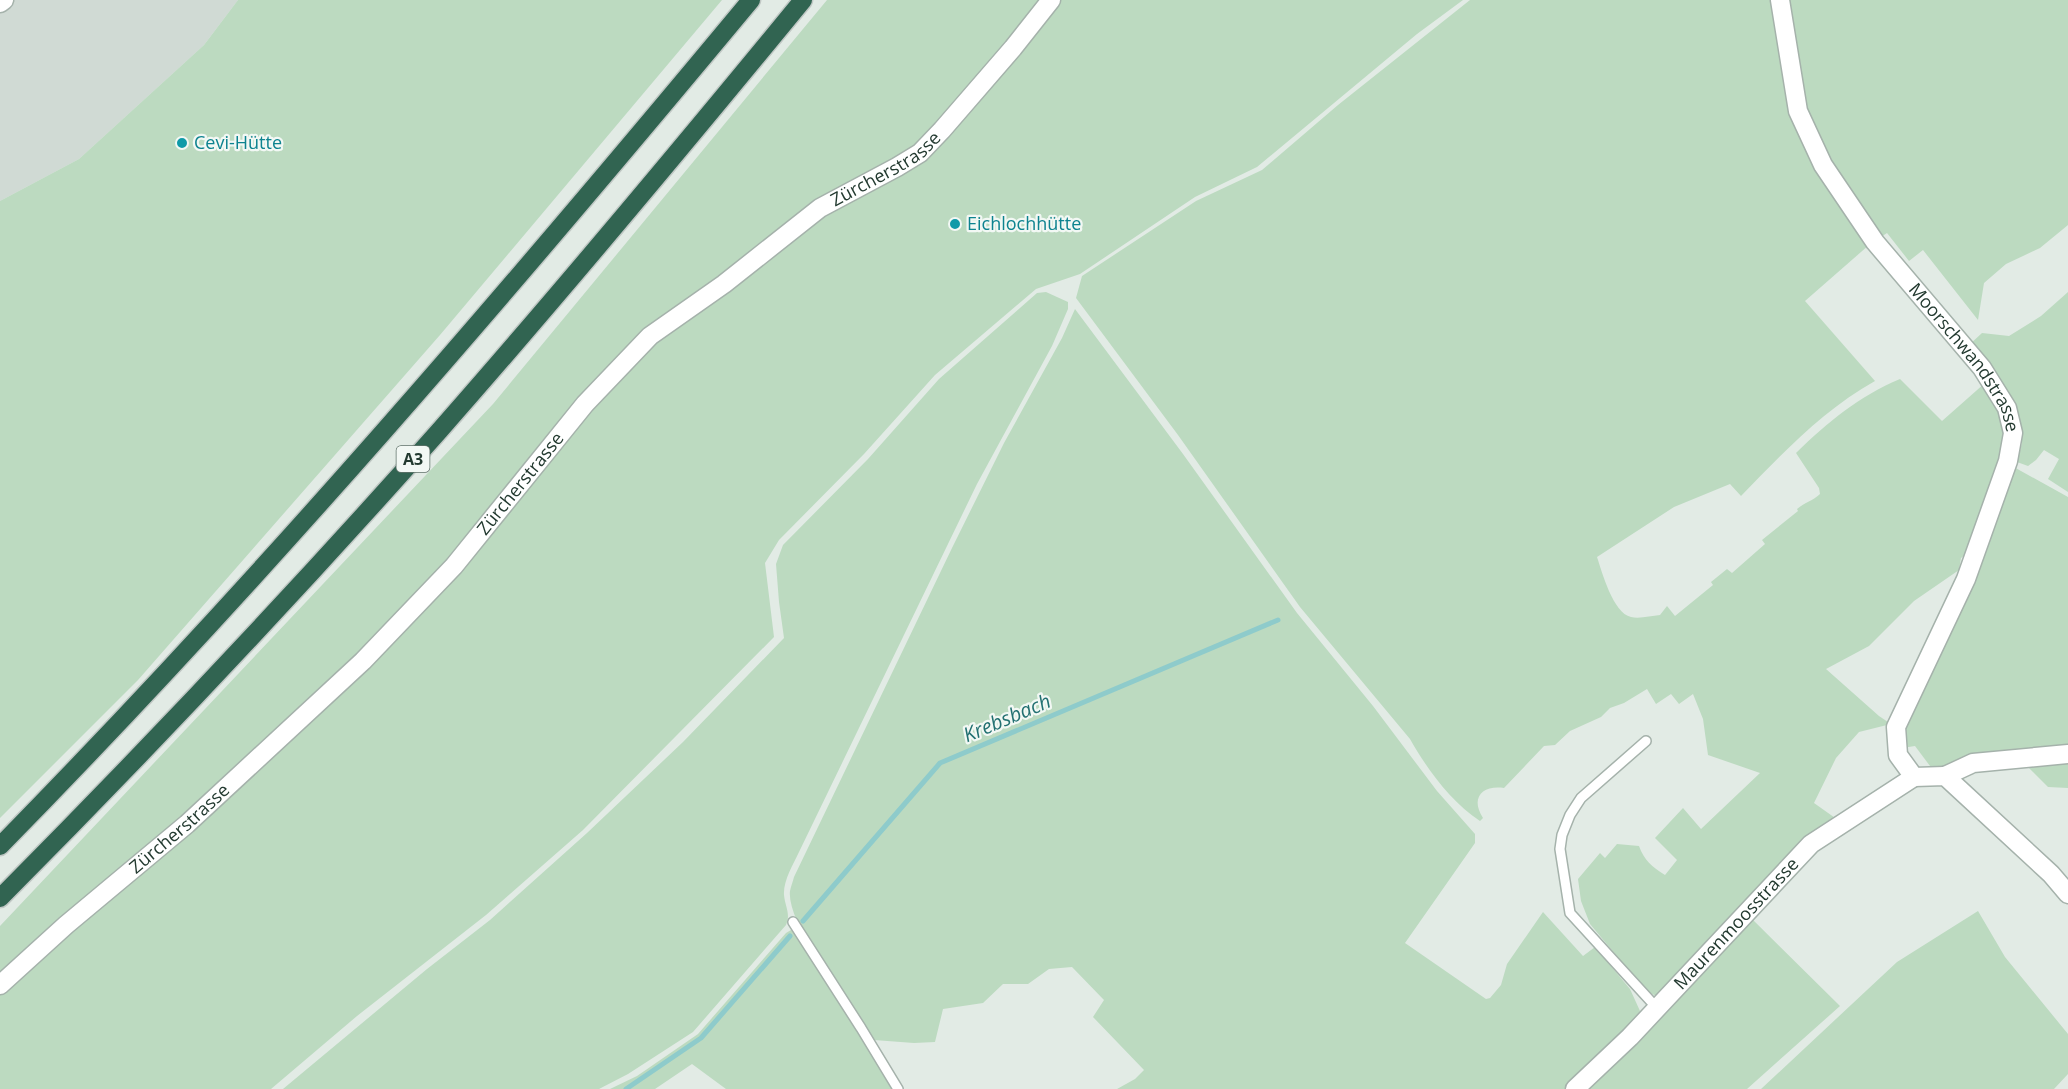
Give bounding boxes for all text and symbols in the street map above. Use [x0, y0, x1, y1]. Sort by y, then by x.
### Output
street label: Zürcherstrasse [826, 126, 945, 211]
place label: Cevi-Hütte [194, 130, 282, 154]
marker: Cevi-Hütte [175, 136, 189, 150]
place label: Eichlochhütte [967, 211, 1081, 235]
marker: Eichlochhütte [948, 217, 962, 231]
street label: Moorschwandstrasse [1904, 277, 2025, 434]
street label: Zürcherstrasse [471, 427, 569, 539]
road number: A3 [396, 446, 430, 472]
water label: Krebsbach [959, 687, 1055, 748]
street label: Zürcherstrasse [124, 778, 234, 878]
street label: Maurenmoosstrasse [1668, 852, 1803, 994]

